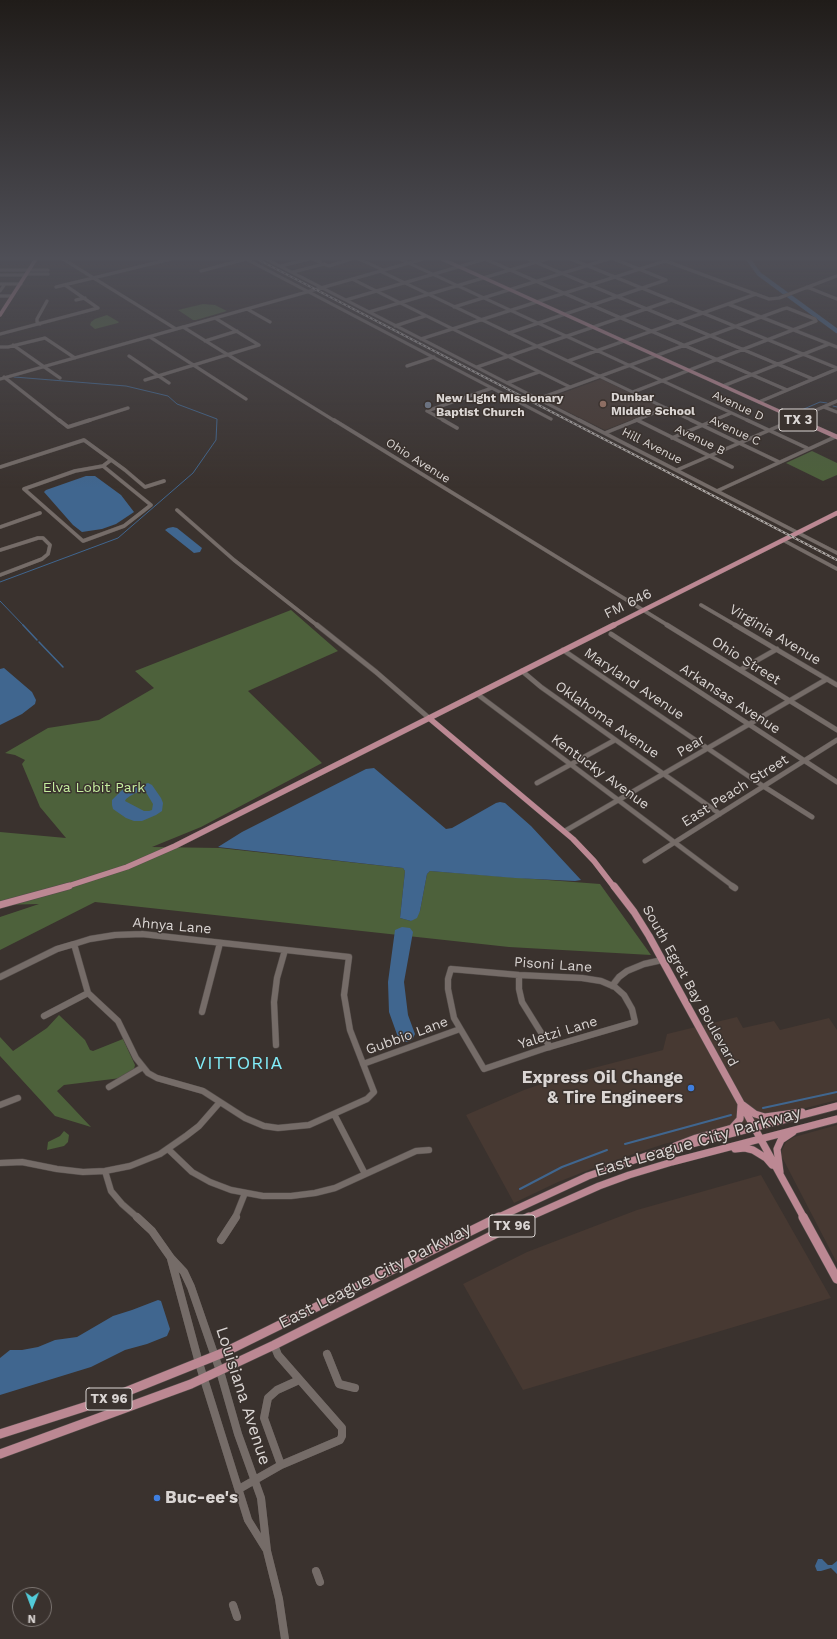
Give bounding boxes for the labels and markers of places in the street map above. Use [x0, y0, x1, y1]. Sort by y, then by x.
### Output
place label: Dunbar Middle School [611, 390, 695, 418]
place label: New Light Missionary Baptist Church [436, 391, 564, 419]
marker: Dunbar Middle School [598, 399, 608, 409]
marker: New Light Missionary Baptist Church [423, 400, 433, 410]
place label: Express Oil Change & Tire Engineers [522, 1068, 683, 1108]
marker: Express Oil Change & Tire Engineers [686, 1083, 696, 1093]
place label: Buc-ee's [165, 1488, 238, 1508]
marker: Buc-ee's [152, 1493, 162, 1503]

